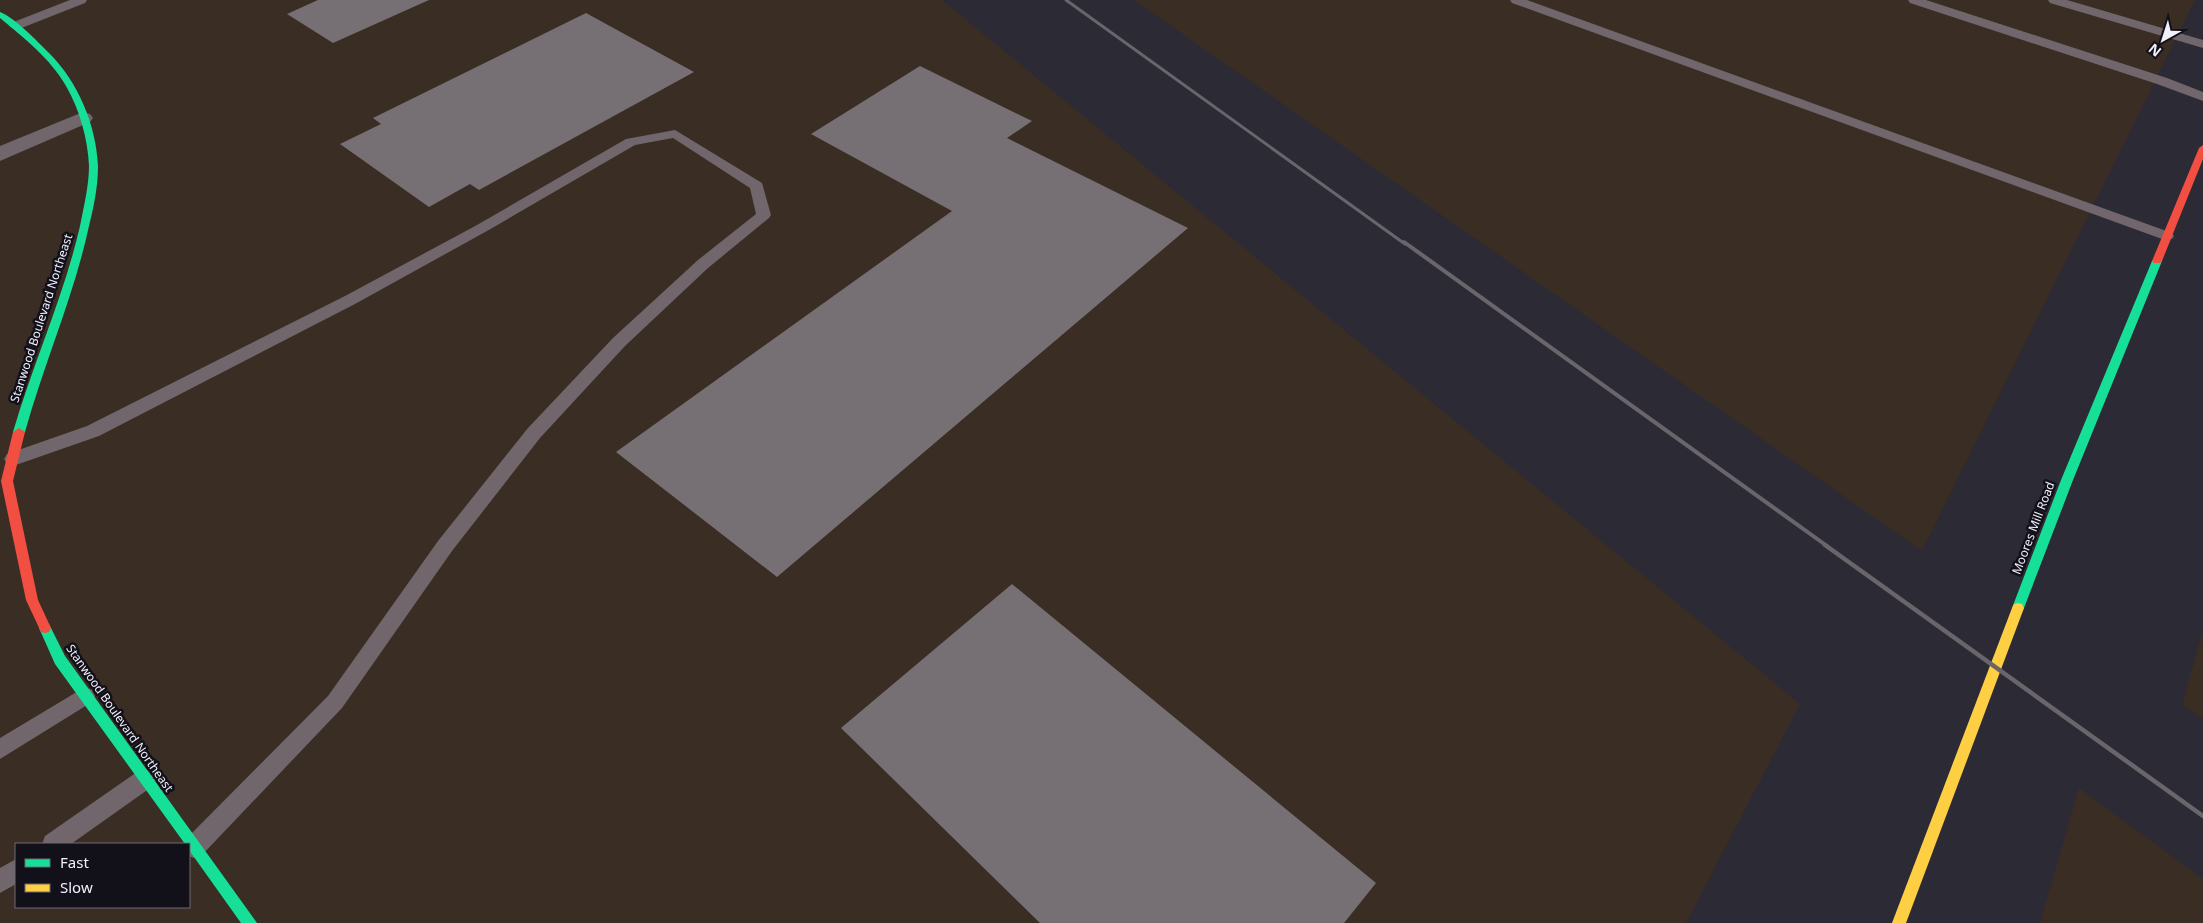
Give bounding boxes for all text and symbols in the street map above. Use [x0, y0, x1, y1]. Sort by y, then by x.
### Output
north arrow [2138, 15, 2188, 65]
text: N [2144, 40, 2165, 61]
street label: Stanwood Boulevard Northeast [6, 231, 77, 404]
street label: Moores Mill Road [2008, 479, 2058, 577]
street label: Stanwood Boulevard Northeast [62, 641, 178, 796]
legend [15, 843, 190, 908]
text: Fast [60, 852, 89, 872]
text: Slow [60, 877, 93, 897]

